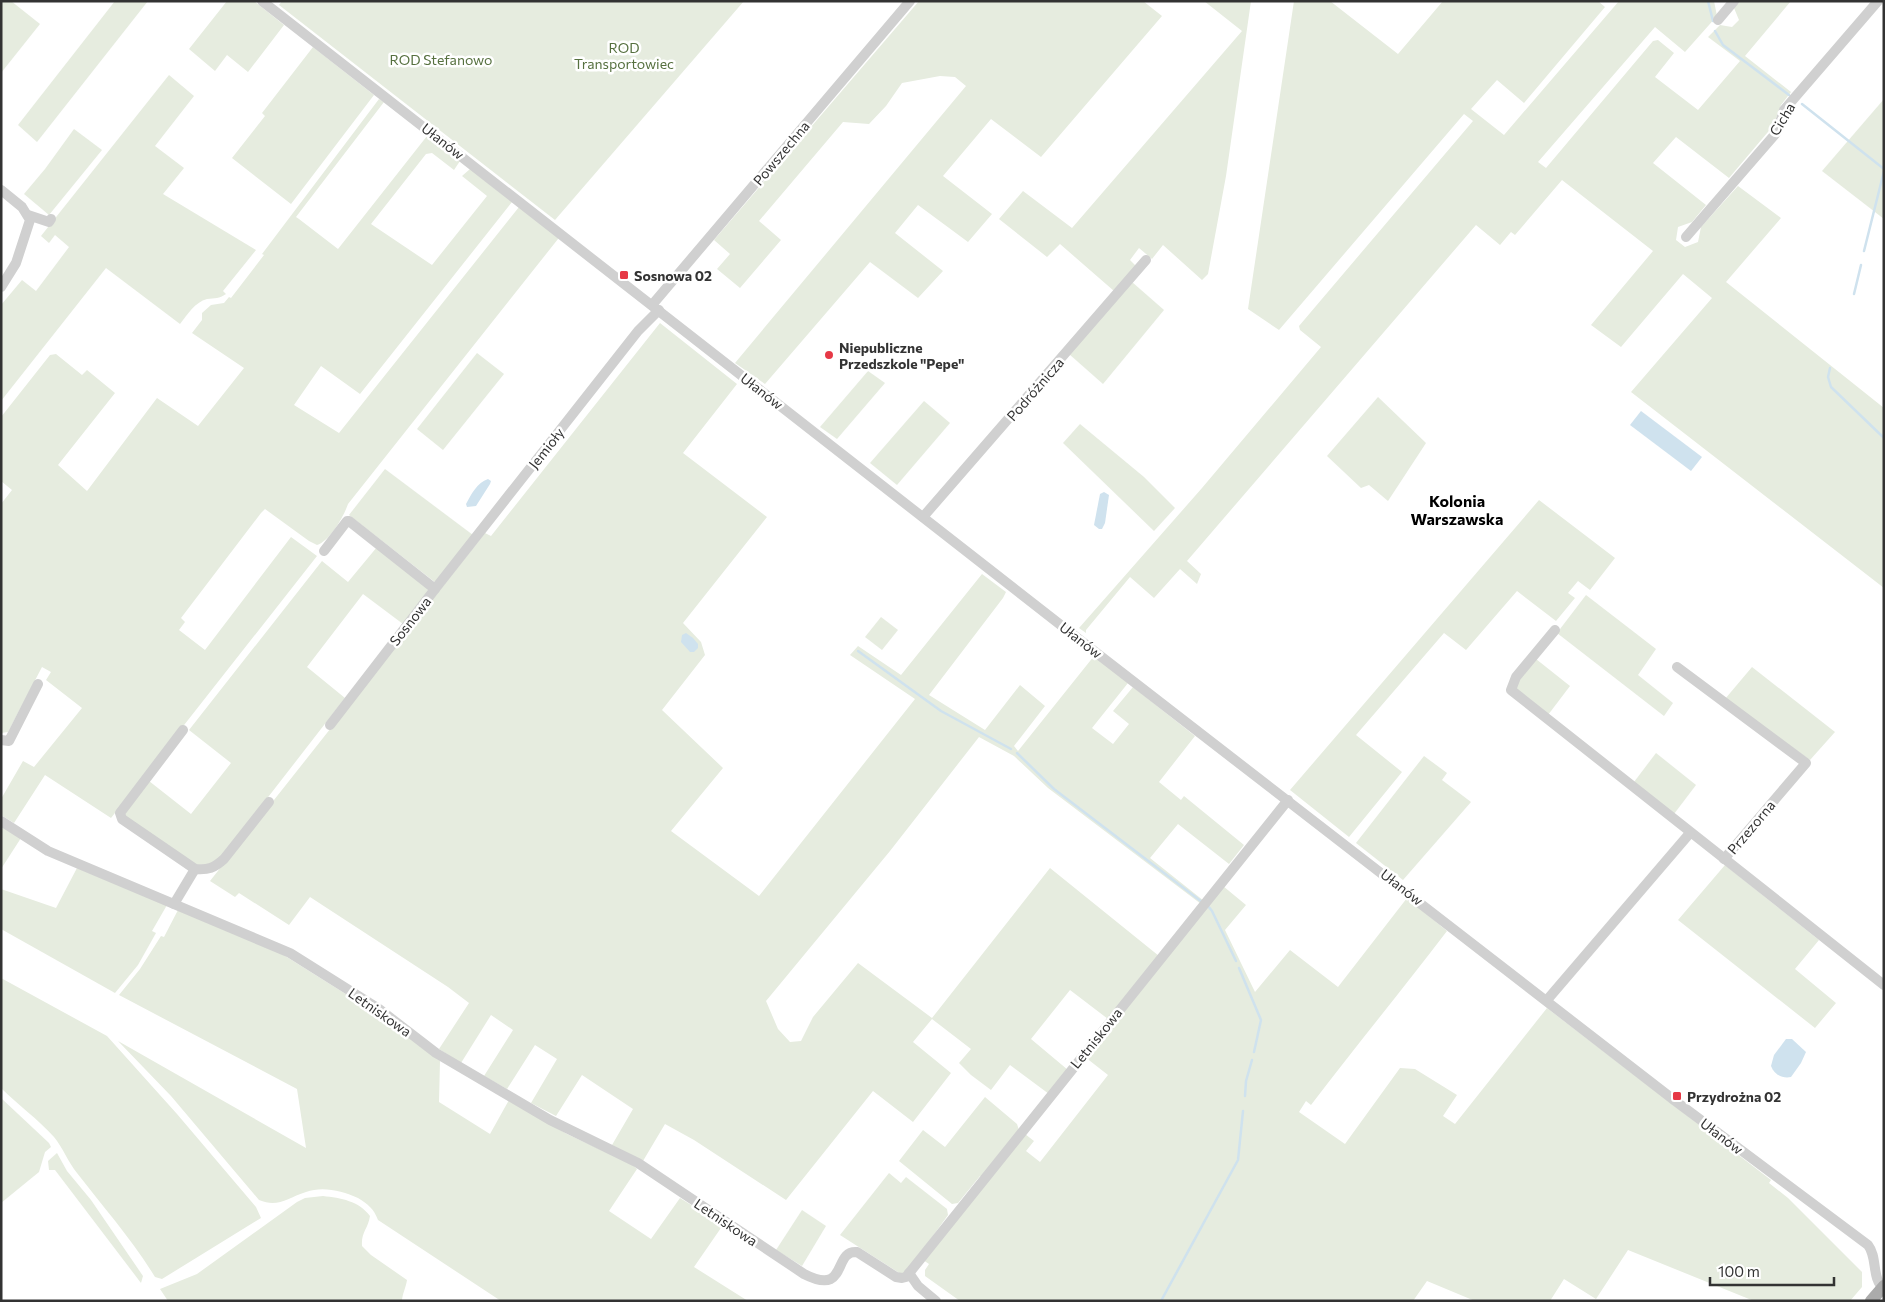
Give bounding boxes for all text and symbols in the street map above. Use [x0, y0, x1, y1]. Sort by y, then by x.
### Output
park label: ROD Transportowiec [574, 39, 674, 72]
park label: ROD Stefanowo [390, 51, 492, 68]
street label: Cicha [1766, 99, 1798, 139]
street label: Powszechna [749, 117, 813, 189]
street label: Ułanów [418, 119, 468, 163]
place label: Sosnowa 02 [634, 267, 712, 284]
marker: Sosnowa 02 [618, 269, 630, 281]
place label: Niepubliczne Przedszkole "Pepe" [839, 339, 964, 372]
marker: Niepubliczne Przedszkole "Pepe" [823, 349, 835, 361]
street label: Podróżnicza [1003, 354, 1067, 424]
street label: Ułanów [737, 369, 787, 413]
street label: Jemioły [525, 424, 567, 472]
district label: Kolonia Warszawska [1411, 491, 1503, 528]
street label: Sosnowa [386, 593, 434, 649]
street label: Ułanów [1056, 618, 1106, 662]
street label: Przezorna [1724, 797, 1778, 857]
street label: Ułanów [1377, 865, 1427, 909]
street label: Letniskowa [345, 984, 415, 1040]
street label: Letniskowa [1066, 1004, 1126, 1072]
place label: Przydrożna 02 [1687, 1088, 1781, 1105]
marker: Przydrożna 02 [1671, 1090, 1683, 1102]
street label: Ułanów [1697, 1114, 1747, 1158]
street label: Letniskowa [691, 1195, 761, 1249]
scale bar [1710, 1254, 1834, 1286]
text: 100 m [1718, 1262, 1760, 1280]

